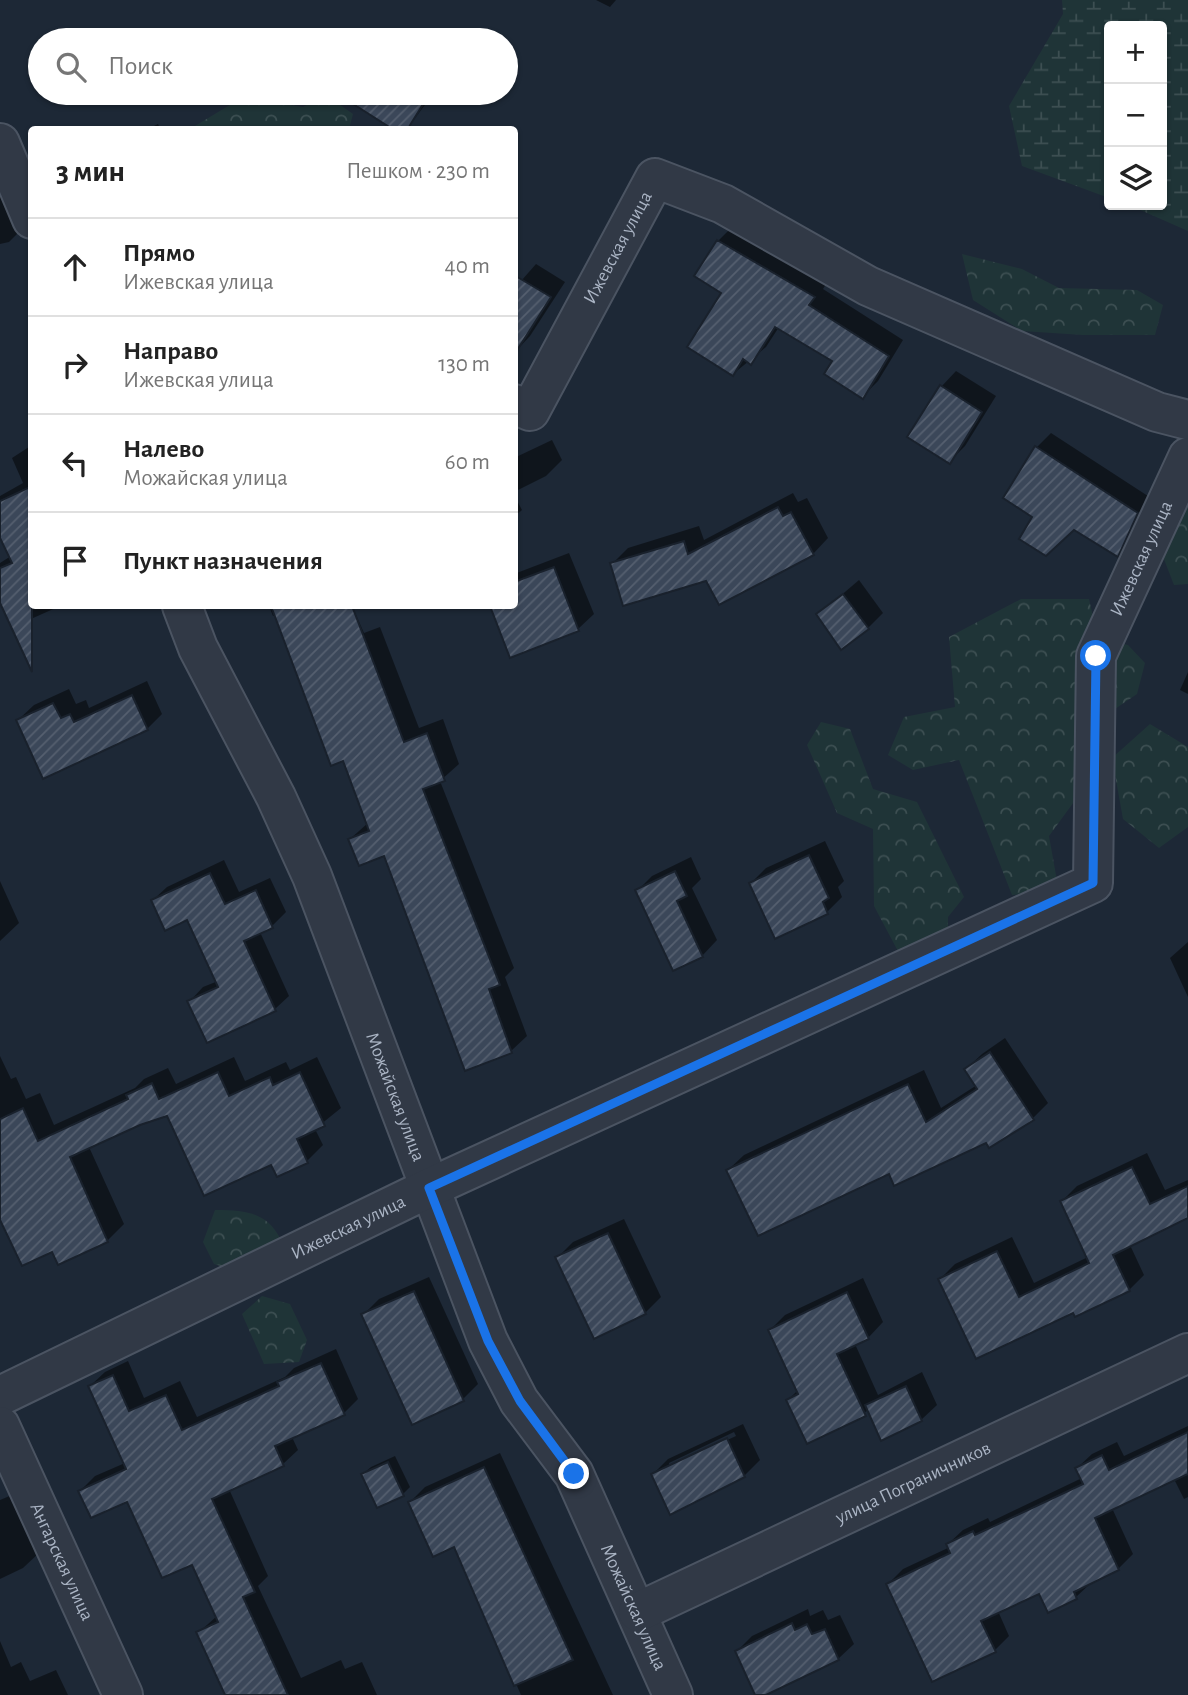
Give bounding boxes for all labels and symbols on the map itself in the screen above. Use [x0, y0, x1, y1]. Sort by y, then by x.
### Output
street label: Ижевская улица [580, 188, 656, 307]
street label: Ижевская улица [1106, 498, 1176, 619]
route start [1080, 640, 1111, 671]
street label: Можайская улица [363, 1030, 429, 1164]
street label: Ижевская улица [288, 1191, 409, 1263]
street label: улица Пограничников [832, 1438, 994, 1528]
route end [558, 1458, 589, 1489]
street label: Ангарская улица [27, 1500, 97, 1624]
street label: Можайская улица [597, 1541, 670, 1673]

